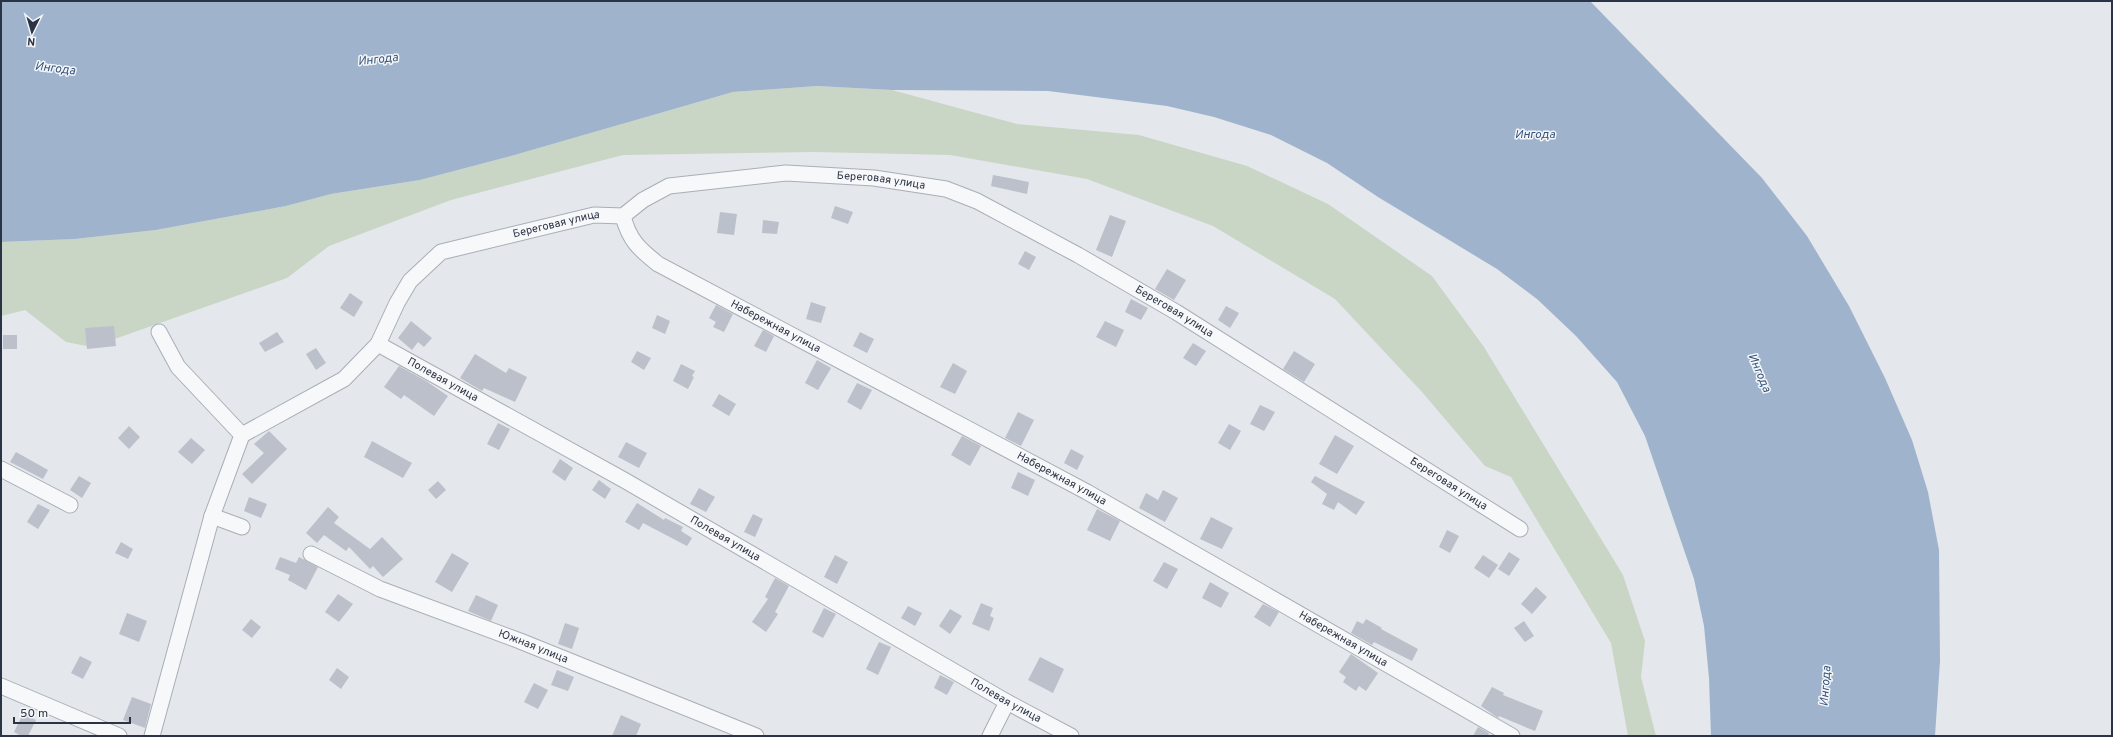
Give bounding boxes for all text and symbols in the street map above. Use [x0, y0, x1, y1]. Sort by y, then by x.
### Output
north arrow [12, 12, 52, 52]
text: N [27, 34, 36, 48]
water label: Ингода [357, 50, 400, 70]
water label: Ингода [34, 59, 77, 80]
water label: Ингода [1515, 127, 1556, 143]
street label: Береговая улица [836, 169, 926, 193]
street label: Береговая улица [511, 208, 600, 241]
street label: Береговая улица [1132, 283, 1216, 341]
street label: Набережная улица [728, 297, 823, 356]
water label: Ингода [1744, 351, 1775, 396]
street label: Полевая улица [405, 355, 481, 405]
street label: Набережная улица [1014, 449, 1109, 509]
street label: Береговая улица [1407, 454, 1490, 514]
street label: Полевая улица [687, 513, 763, 565]
street label: Набережная улица [1296, 608, 1390, 670]
street label: Южная улица [496, 627, 570, 667]
water label: Ингода [1817, 664, 1835, 707]
street label: Полевая улица [968, 675, 1044, 726]
scale bar [14, 699, 130, 725]
text: 50 m [20, 706, 48, 722]

